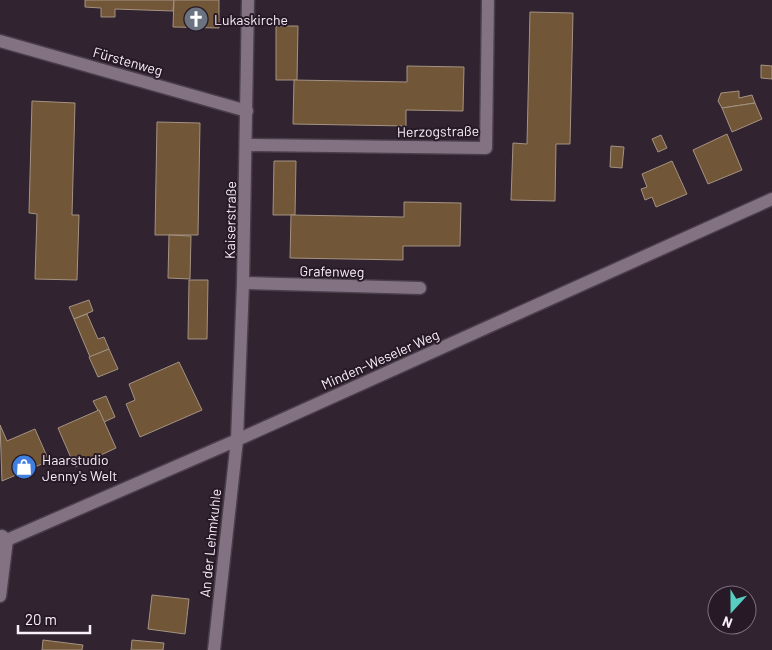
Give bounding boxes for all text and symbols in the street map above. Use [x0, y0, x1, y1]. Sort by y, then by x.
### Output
church icon: Lukaskirche [183, 6, 209, 32]
place label: Lukaskirche [214, 11, 288, 28]
street label: Fürstenweg [91, 43, 165, 79]
street label: Herzogstraße [397, 122, 479, 140]
street label: Kaiserstraße [221, 181, 239, 259]
street label: Grafenweg [299, 262, 365, 280]
street label: Minden-Weseler Weg [318, 325, 442, 393]
place label: Haarstudio Jenny's Welt [42, 451, 117, 484]
shop icon: Haarstudio Jenny's Welt [11, 454, 37, 480]
street label: An der Lehmkuhle [196, 488, 224, 598]
north arrow [707, 585, 757, 635]
scale bar [18, 602, 90, 634]
text: 20 m [25, 610, 57, 628]
text: N [720, 613, 735, 632]

